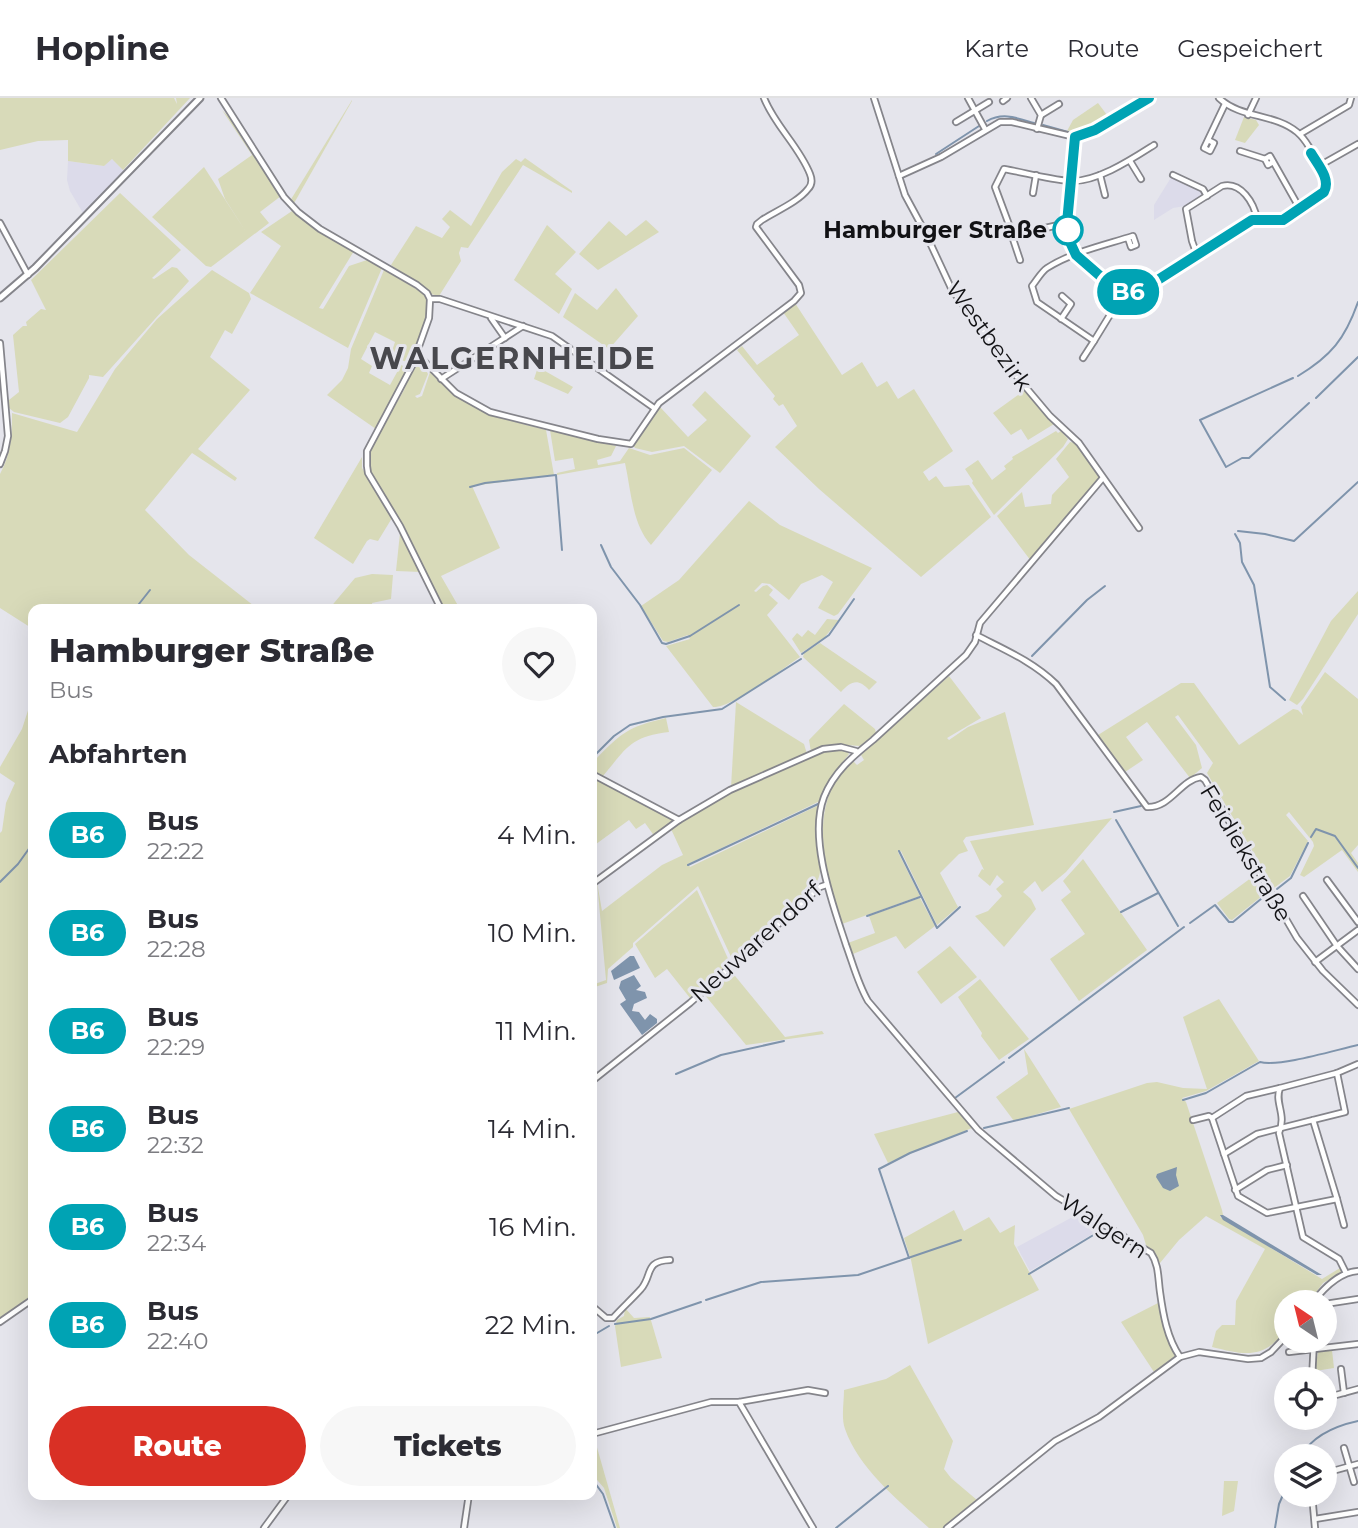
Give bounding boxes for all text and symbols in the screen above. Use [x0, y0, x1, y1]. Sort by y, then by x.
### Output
text: Hopline [35, 28, 170, 68]
text: Karte [964, 34, 1029, 63]
text: Route [1067, 34, 1139, 63]
text: Gespeichert [1177, 34, 1323, 63]
marker: Hamburger Straße [1053, 215, 1083, 245]
place label: Hamburger Straße [823, 216, 1047, 244]
line badge: B6 [1096, 269, 1160, 315]
street label: Westbezirk [940, 276, 1038, 397]
text: B6 [1111, 277, 1145, 306]
district label: WALGERNHEIDE [369, 340, 657, 377]
button: heart [502, 627, 576, 701]
text: Hamburger Straße [49, 630, 374, 670]
text: Bus [49, 676, 93, 704]
text: Abfahrten [49, 738, 188, 770]
street label: Feidiekstraße [1194, 779, 1298, 927]
text: Bus [147, 805, 199, 837]
text: 4 Min. [497, 819, 576, 851]
text: B6 [71, 820, 104, 849]
text: 22:22 [147, 837, 204, 865]
street label: Neuwarendorf [685, 875, 828, 1008]
text: Bus [147, 903, 199, 935]
text: 10 Min. [488, 917, 576, 949]
text: B6 [71, 918, 104, 947]
text: 22:28 [147, 935, 206, 963]
text: Bus [147, 1001, 199, 1033]
text: 11 Min. [496, 1015, 576, 1047]
text: B6 [71, 1016, 104, 1045]
text: 22:29 [147, 1033, 205, 1061]
text: Bus [147, 1099, 199, 1131]
text: 14 Min. [488, 1113, 576, 1145]
text: B6 [71, 1114, 104, 1143]
text: 22:32 [147, 1131, 204, 1159]
street label: Walgern [1055, 1187, 1153, 1265]
text: Bus [147, 1197, 199, 1229]
text: 16 Min. [489, 1211, 576, 1243]
text: B6 [71, 1212, 104, 1241]
text: 22:34 [147, 1229, 206, 1257]
north arrow [1274, 1290, 1337, 1353]
map controls [1274, 1290, 1337, 1507]
text: Bus [147, 1295, 199, 1327]
text: 22 Min. [485, 1309, 576, 1341]
text: B6 [71, 1310, 104, 1339]
text: 22:40 [147, 1327, 208, 1355]
button: locate [1274, 1367, 1337, 1430]
button: Route [49, 1406, 306, 1486]
button: Tickets [320, 1406, 576, 1486]
button: layers [1274, 1444, 1337, 1507]

